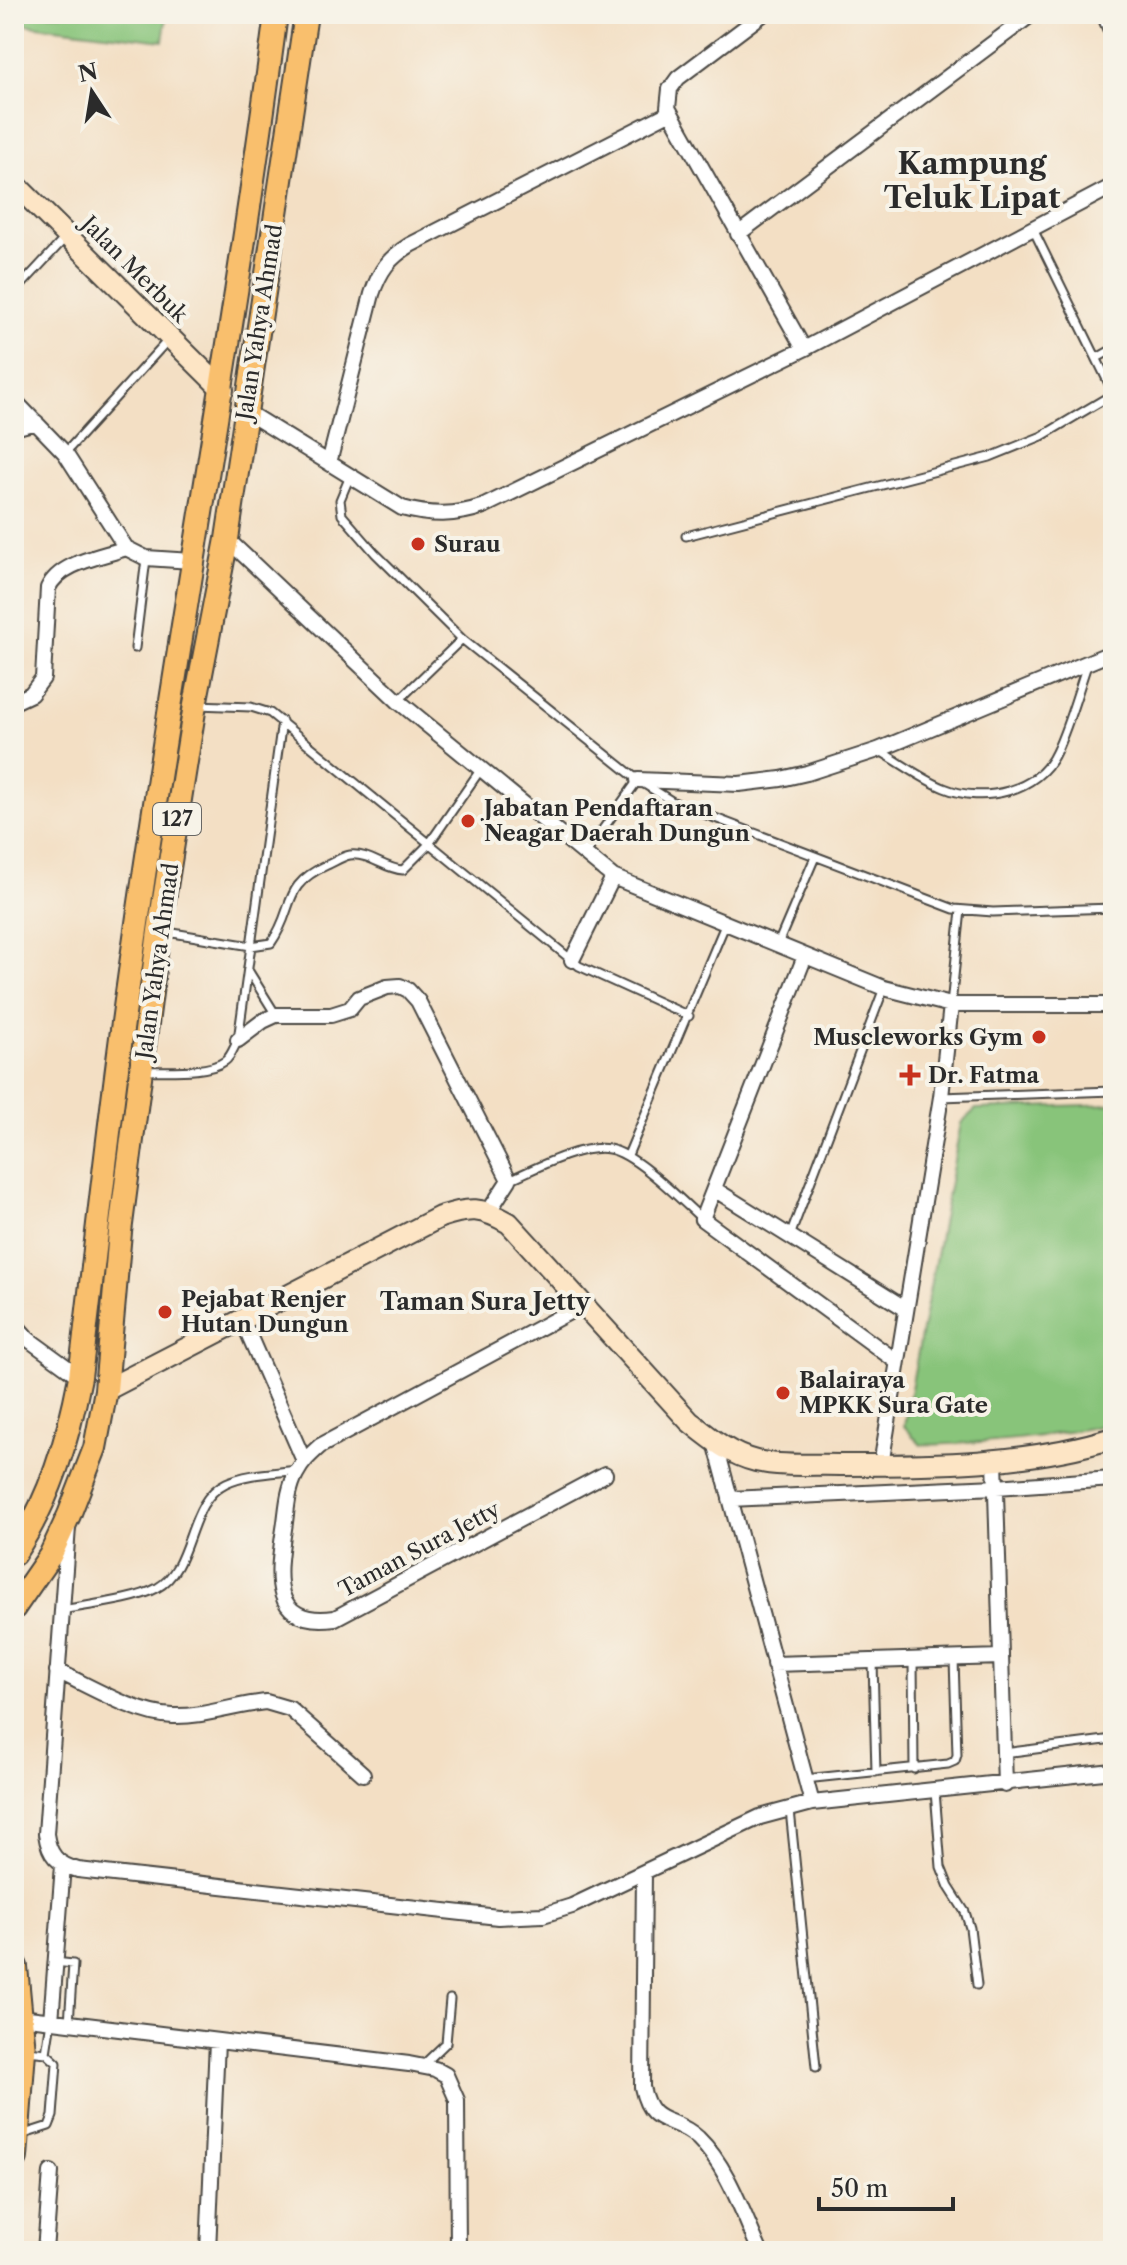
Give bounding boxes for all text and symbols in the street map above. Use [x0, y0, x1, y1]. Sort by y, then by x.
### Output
north arrow [52, 52, 132, 132]
text: N [76, 58, 100, 88]
district label: Kampung Teluk Lipat [884, 145, 1060, 216]
street label: Jalan Merbuk [74, 208, 194, 329]
street label: Jalan Yahya Ahmad [230, 222, 288, 425]
place label: Surau [434, 531, 501, 558]
marker: Surau [409, 535, 427, 553]
place label: Jabatan Pendaftaran Neagar Daerah Dungun [480, 795, 750, 847]
road number: 127 [153, 803, 201, 835]
marker: Jabatan Pendaftaran Neagar Daerah Dungun [459, 812, 477, 830]
street label: Jalan Yahya Ahmad [130, 861, 185, 1064]
place label: Muscleworks Gym [813, 1024, 1023, 1051]
marker: Muscleworks Gym [1030, 1028, 1048, 1046]
place label: Dr. Fatma [928, 1062, 1040, 1089]
marker: Dr. Fatma [899, 1064, 921, 1086]
place label: Pejabat Renjer Hutan Dungun [181, 1286, 349, 1338]
district label: Taman Sura Jetty [380, 1287, 592, 1316]
marker: Pejabat Renjer Hutan Dungun [156, 1303, 174, 1321]
place label: Balairaya MPKK Sura Gate [799, 1367, 988, 1419]
marker: Balairaya MPKK Sura Gate [774, 1384, 792, 1402]
street label: Taman Sura Jetty [334, 1495, 505, 1603]
scale bar [819, 2161, 953, 2211]
text: 50 m [831, 2174, 888, 2203]

